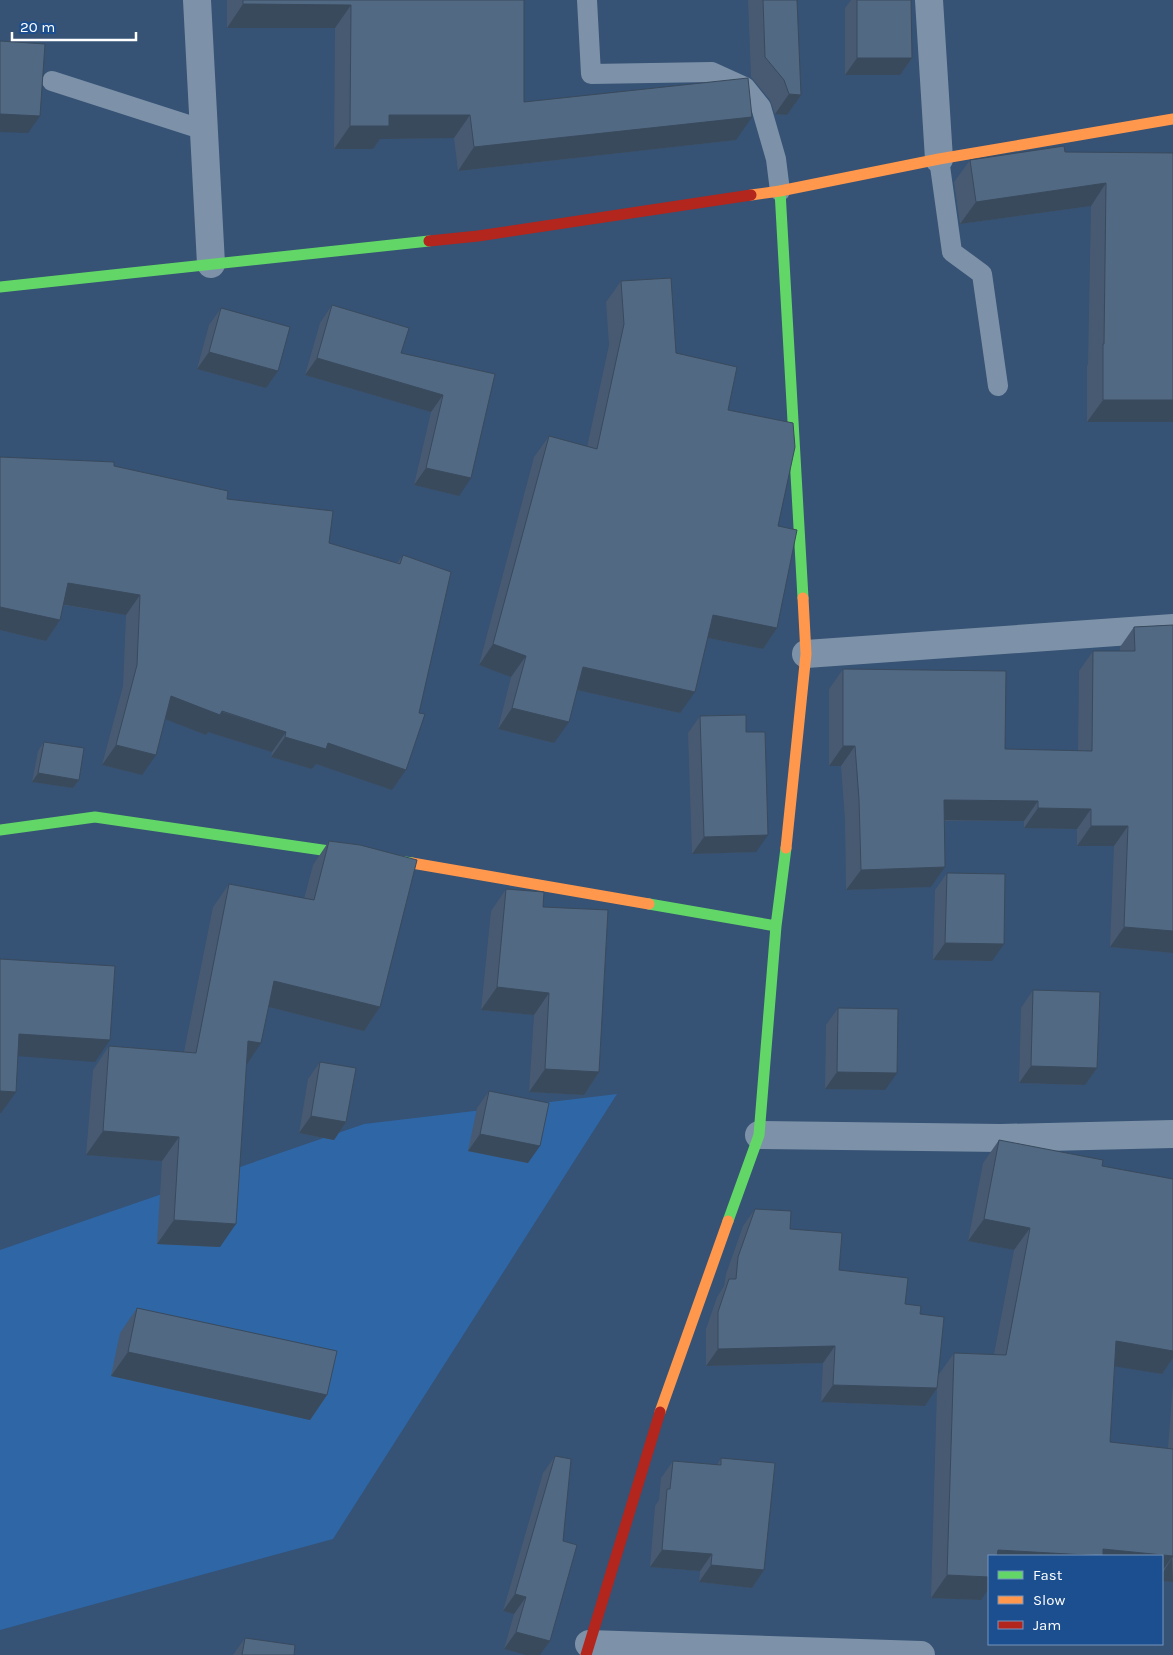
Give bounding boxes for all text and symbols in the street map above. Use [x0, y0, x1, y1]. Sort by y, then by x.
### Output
scale bar [12, 10, 136, 42]
text: 20 m [20, 18, 55, 36]
legend [988, 1555, 1163, 1645]
text: Fast [1033, 1566, 1063, 1584]
text: Slow [1033, 1591, 1065, 1609]
text: Jam [1033, 1616, 1061, 1634]

